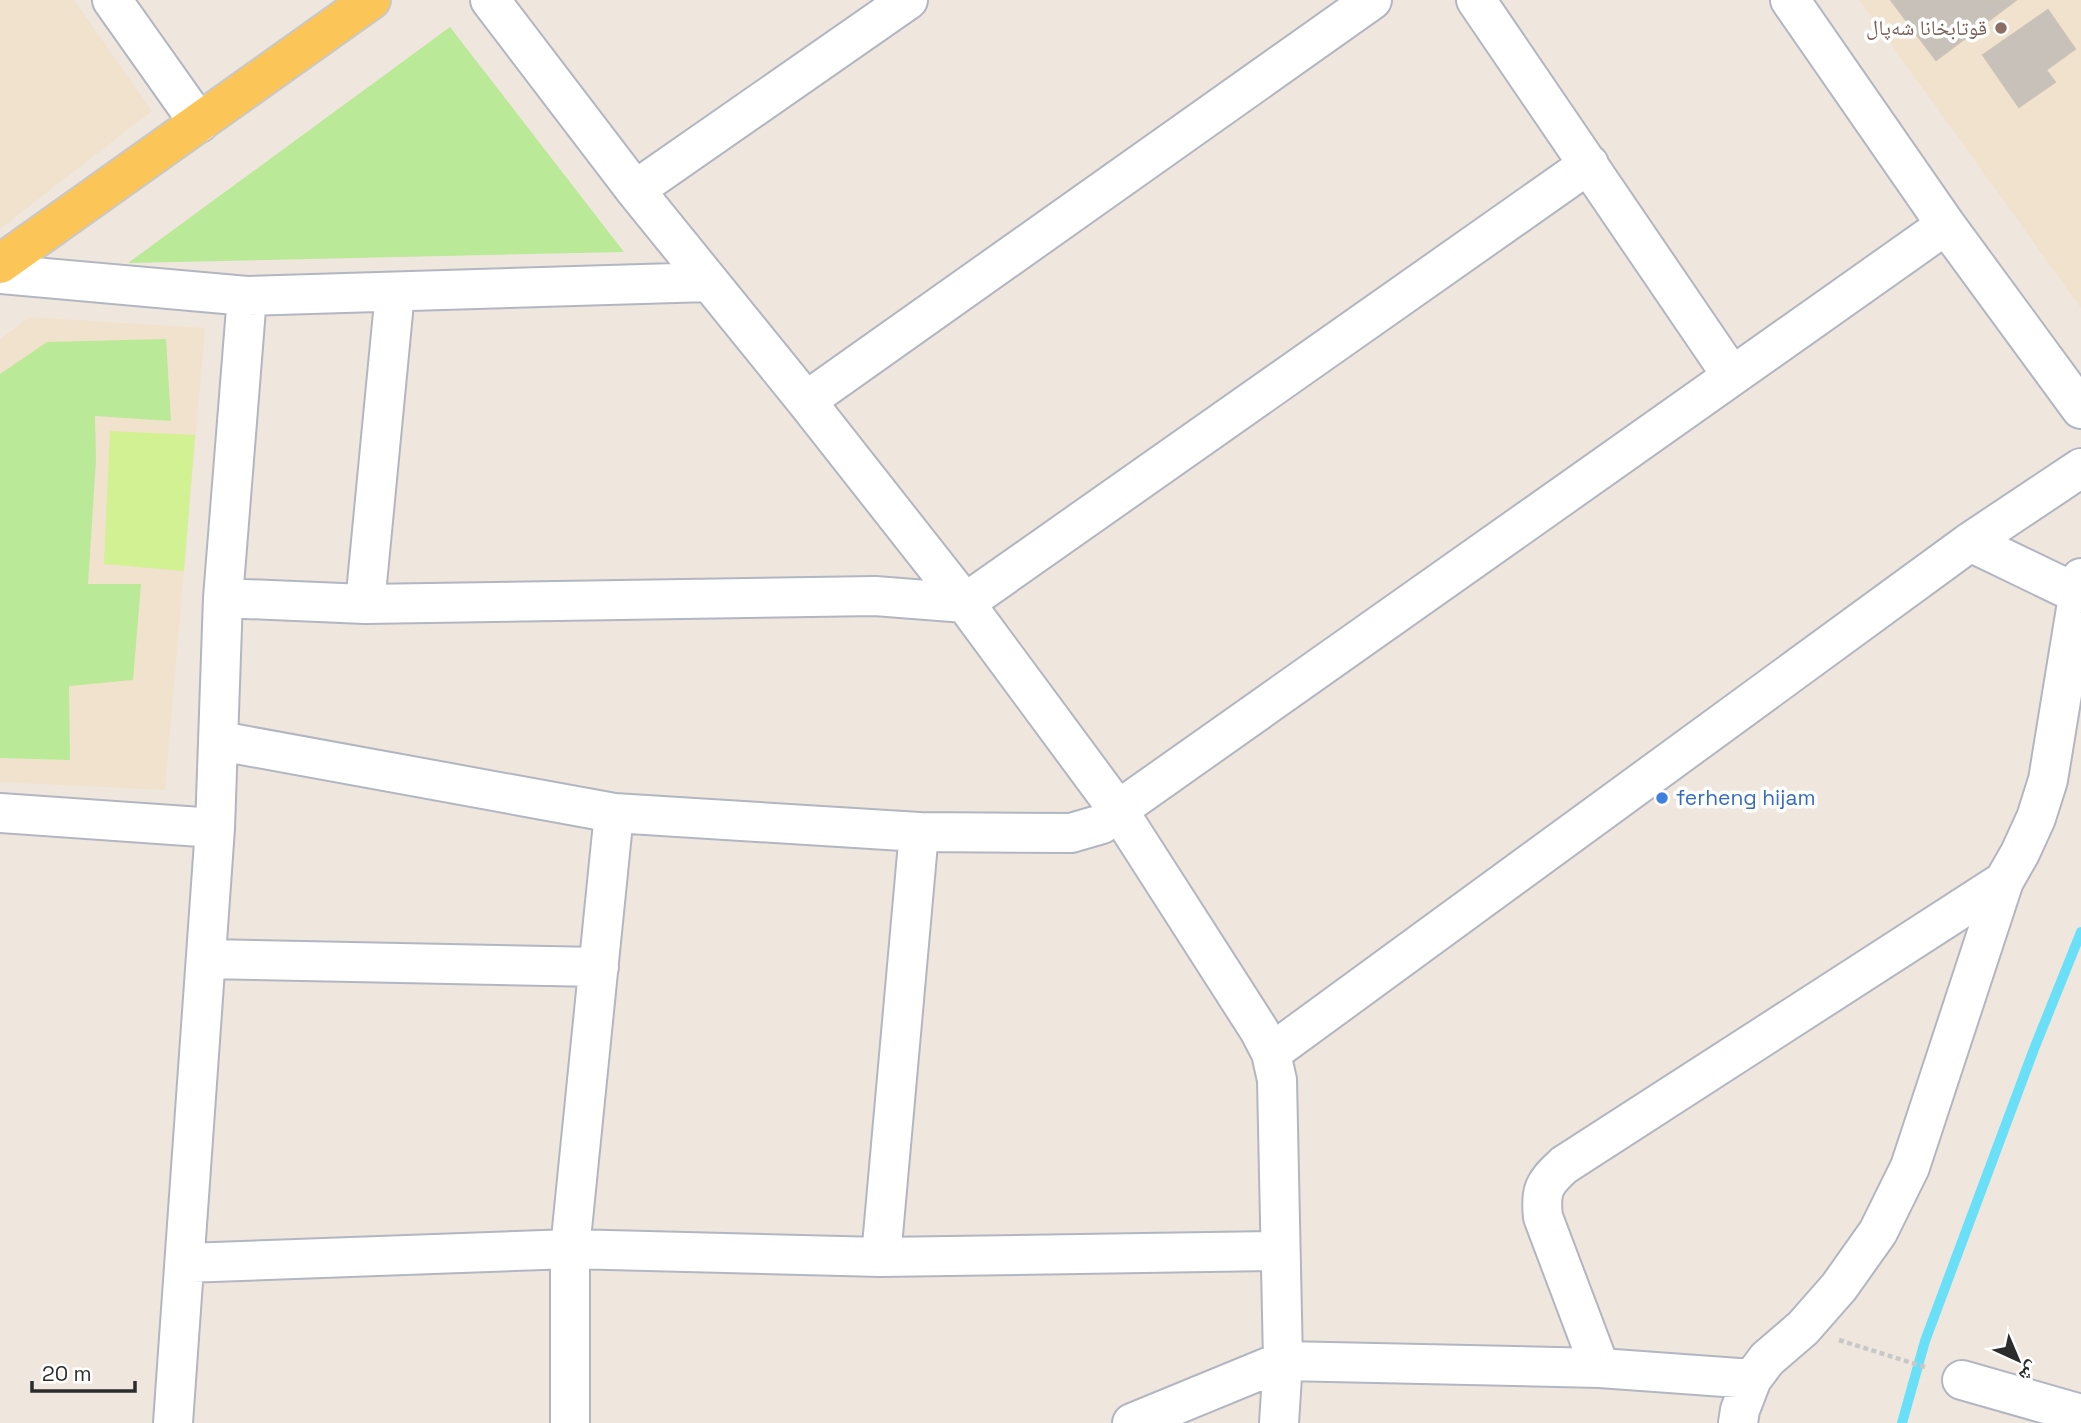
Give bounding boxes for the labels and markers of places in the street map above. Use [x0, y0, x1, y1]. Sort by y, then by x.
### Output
place label: قوتابخانا شەپال [1866, 14, 1987, 41]
marker: قوتابخانا شەپال [1993, 20, 2009, 36]
place label: ferheng hijam [1676, 784, 1816, 811]
marker: ferheng hijam [1654, 790, 1670, 806]

